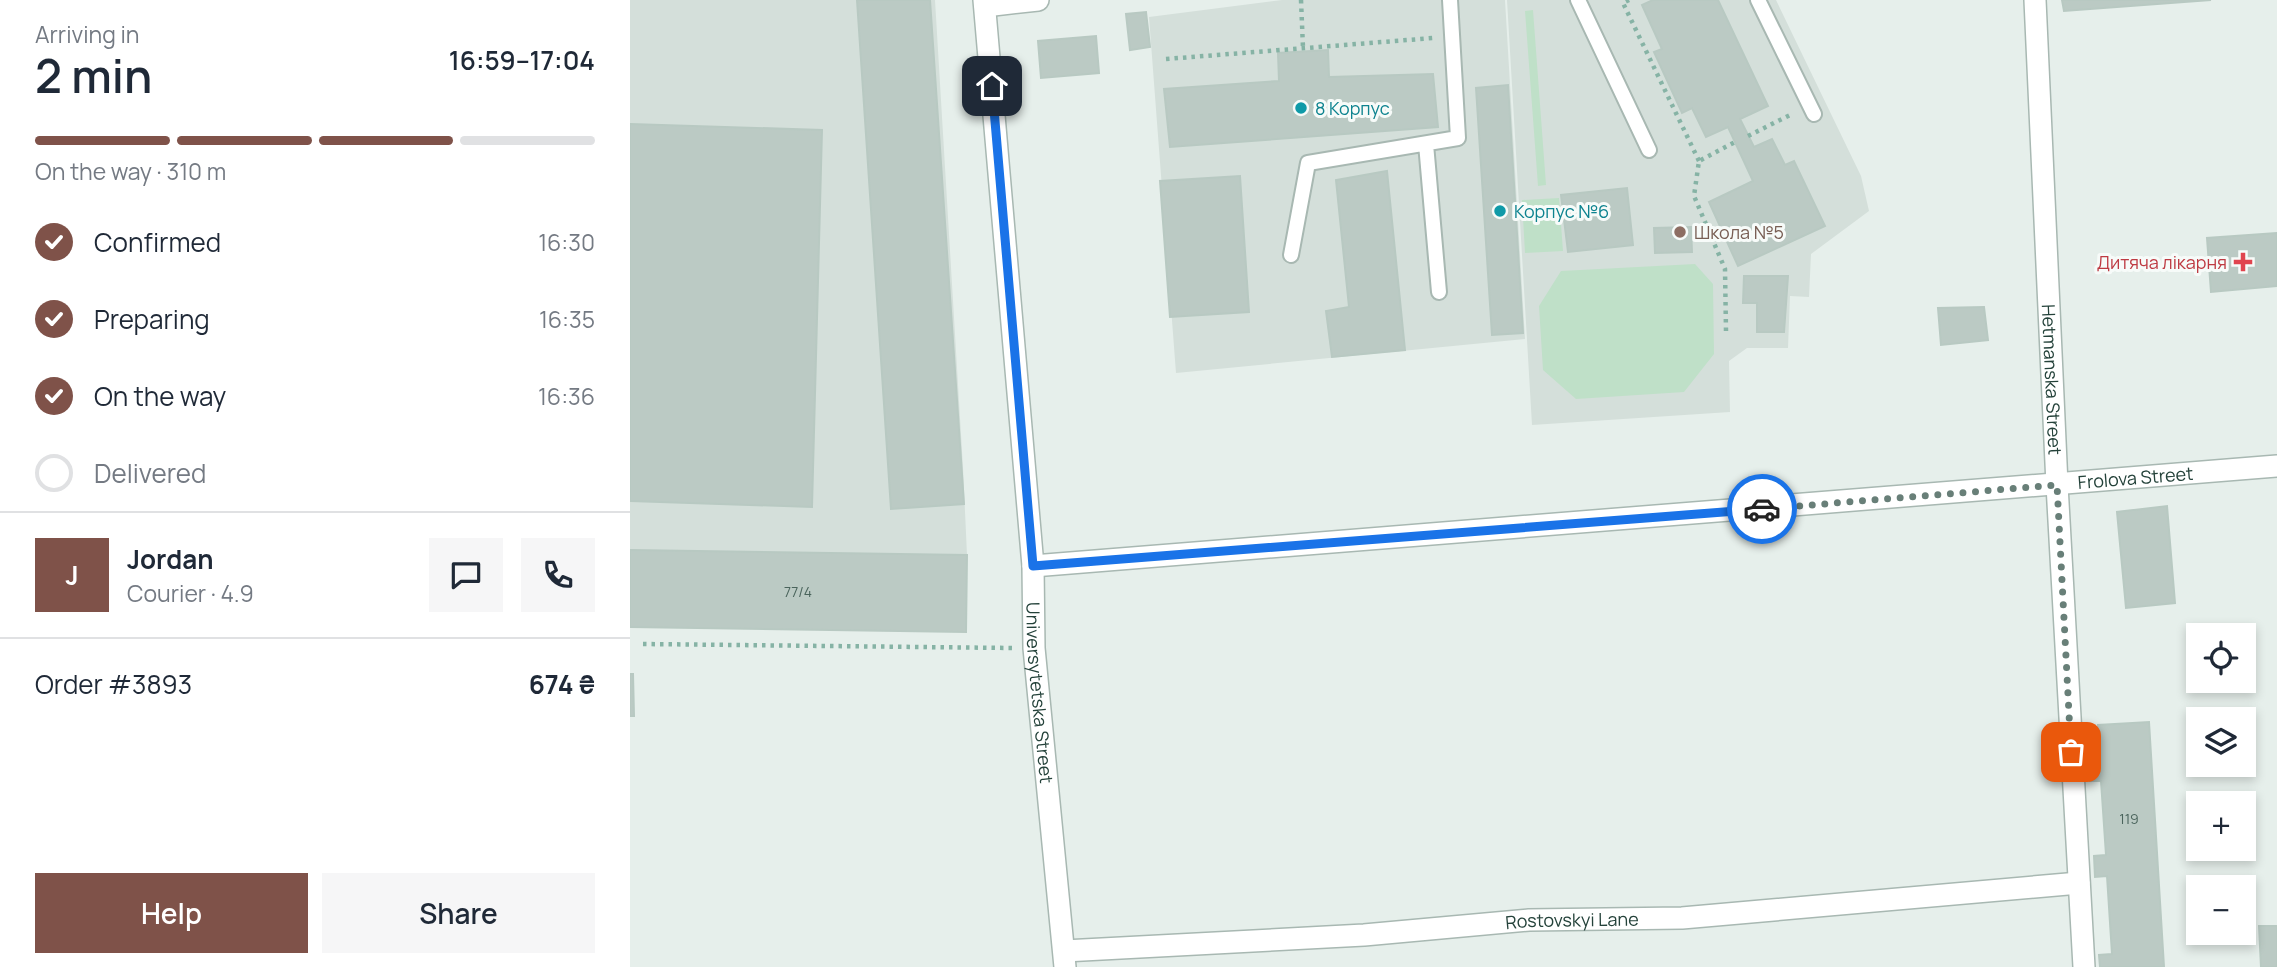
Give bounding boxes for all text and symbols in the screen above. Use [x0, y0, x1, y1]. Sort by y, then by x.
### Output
text: Arriving in [35, 18, 140, 50]
text: 16:59–17:04 [449, 42, 595, 78]
text: 2 min [35, 44, 152, 107]
pin [962, 56, 1022, 116]
icon: home [973, 67, 1011, 105]
place label: 8 Корпус [1315, 96, 1390, 120]
marker: 8 Корпус [1293, 100, 1309, 116]
text: On the way · 310 m [35, 155, 226, 187]
place label: Корпус №6 [1514, 199, 1609, 223]
marker: Корпус №6 [1492, 203, 1508, 219]
place label: Школа №5 [1694, 220, 1784, 244]
icon: check [35, 223, 73, 261]
text: Confirmed [94, 224, 221, 260]
marker: Школа №5 [1672, 224, 1688, 240]
text: 16:30 [538, 226, 595, 258]
place label: Дитяча лікарня [2097, 250, 2227, 274]
marker: Дитяча лікарня [2233, 252, 2253, 272]
icon: check [35, 300, 73, 338]
text: Preparing [94, 301, 210, 337]
text: 16:35 [539, 303, 595, 335]
street label: Hetmanska Street [2037, 304, 2068, 456]
icon: check [35, 377, 73, 415]
text: On the way [94, 378, 226, 414]
text: 16:36 [538, 380, 595, 412]
text: Delivered [94, 455, 206, 491]
street label: Frolova Street [2077, 461, 2194, 494]
courier [1727, 474, 1797, 544]
icon: car [1743, 490, 1781, 528]
button: chat [429, 538, 503, 612]
button: phone [521, 538, 595, 612]
text: Jordan [127, 541, 213, 577]
text: J [65, 557, 79, 593]
text: Courier · 4.9 [127, 577, 254, 609]
house number: 77/4 [784, 582, 812, 601]
street label: Universytetska Street [1021, 602, 1059, 784]
map controls [2186, 623, 2256, 945]
button: locate [2186, 623, 2256, 693]
text: Order #3893 [35, 666, 192, 702]
text: 674 ₴ [529, 666, 595, 702]
button: layers [2186, 707, 2256, 777]
pin [2041, 722, 2101, 782]
icon: bag [2052, 733, 2090, 771]
button: + [2186, 791, 2256, 861]
house number: 119 [2119, 809, 2139, 828]
button: Help [35, 873, 308, 953]
button: Share [322, 873, 595, 953]
button: − [2186, 875, 2256, 945]
street label: Rostovskyi Lane [1504, 907, 1639, 934]

